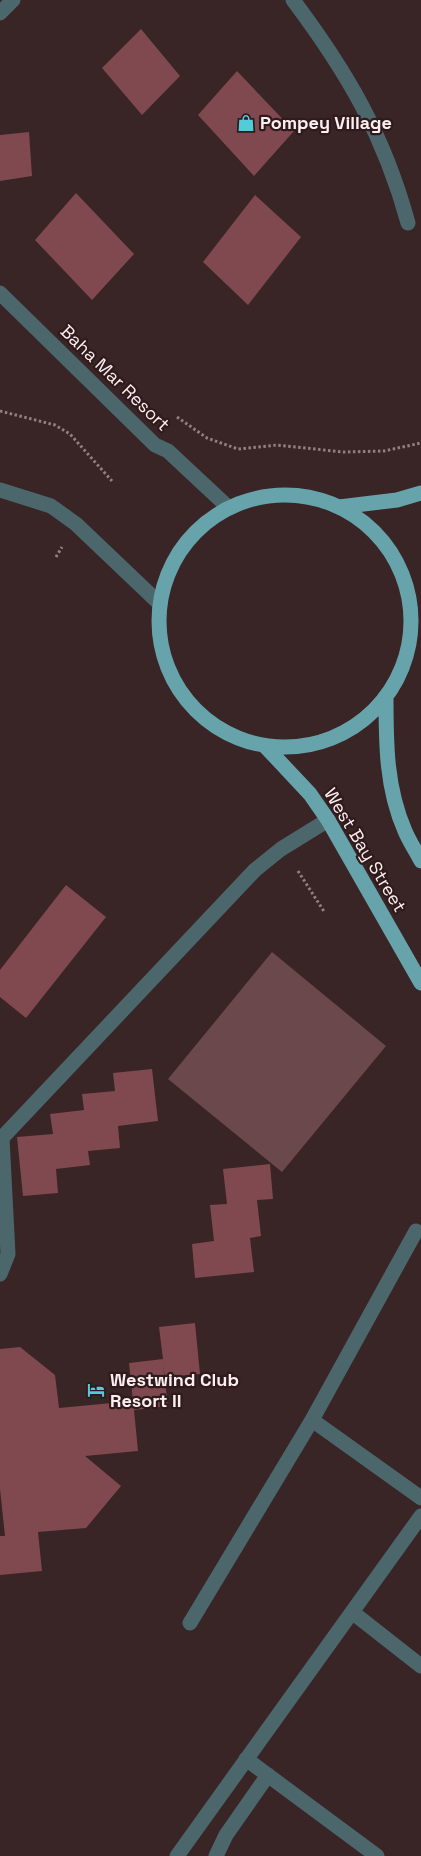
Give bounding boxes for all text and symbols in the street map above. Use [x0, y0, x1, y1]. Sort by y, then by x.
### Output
place label: Pompey Village [260, 111, 392, 134]
shop icon: Pompey Village [236, 113, 256, 133]
street label: Baha Mar Resort [56, 320, 175, 436]
street label: West Bay Street [319, 783, 412, 916]
place label: Westwind Club Resort II [110, 1368, 239, 1412]
hotel icon: Westwind Club Resort II [86, 1380, 106, 1400]

